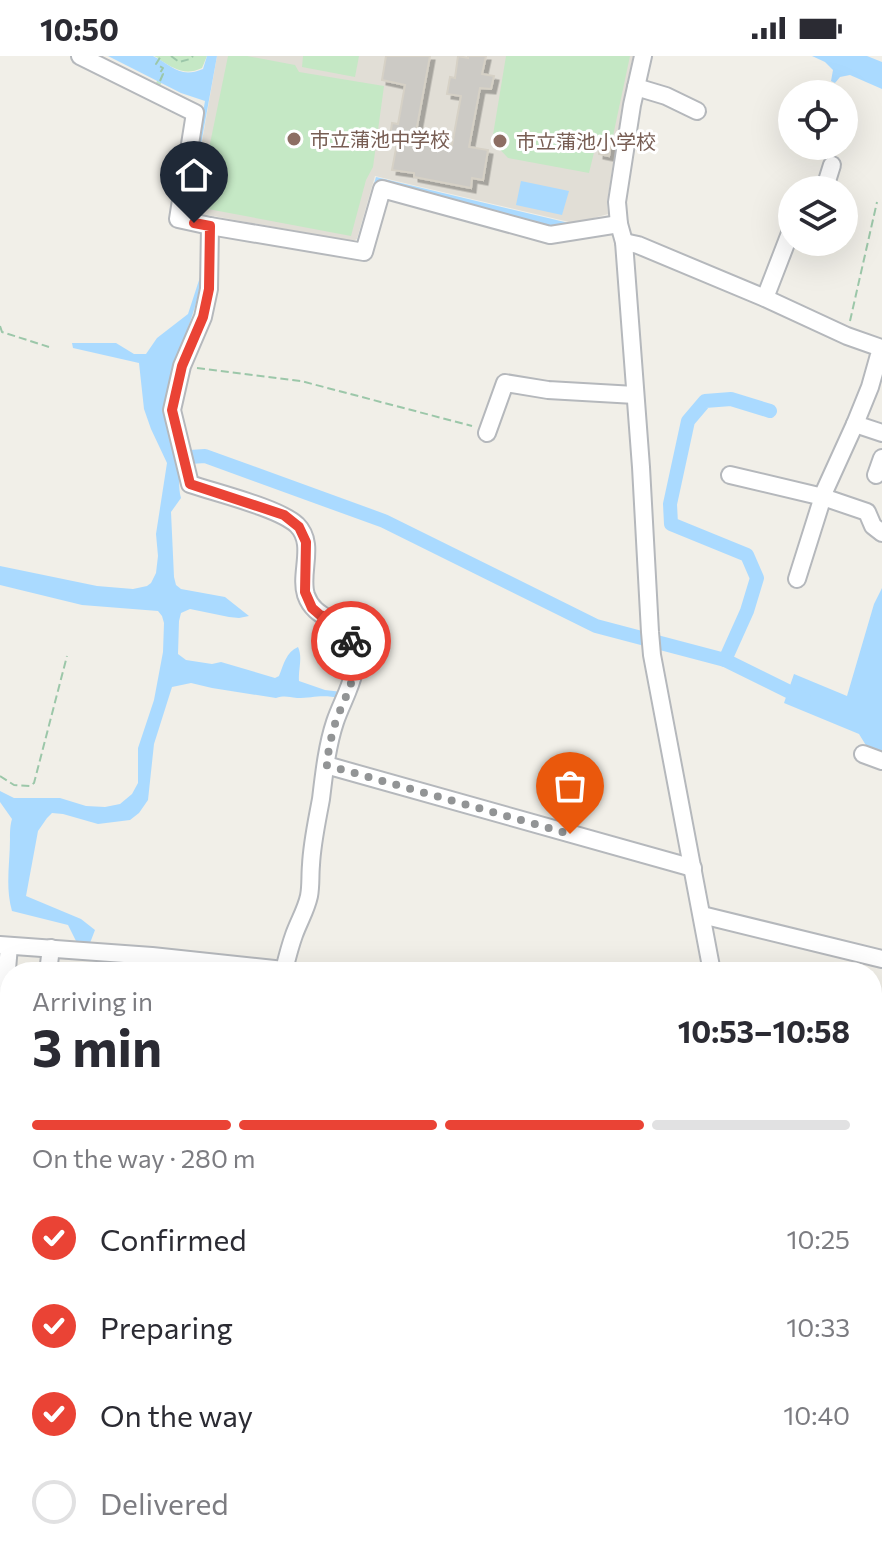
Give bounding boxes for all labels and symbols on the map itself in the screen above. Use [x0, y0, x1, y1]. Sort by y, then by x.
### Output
place label: 市立蒲池中学校 [310, 127, 450, 151]
place label: 市立蒲池小学校 [516, 129, 656, 153]
marker: 市立蒲池中学校 [285, 130, 303, 148]
marker: 市立蒲池小学校 [491, 132, 509, 150]
pin [160, 141, 228, 223]
courier [311, 601, 391, 681]
pin [536, 752, 604, 834]

